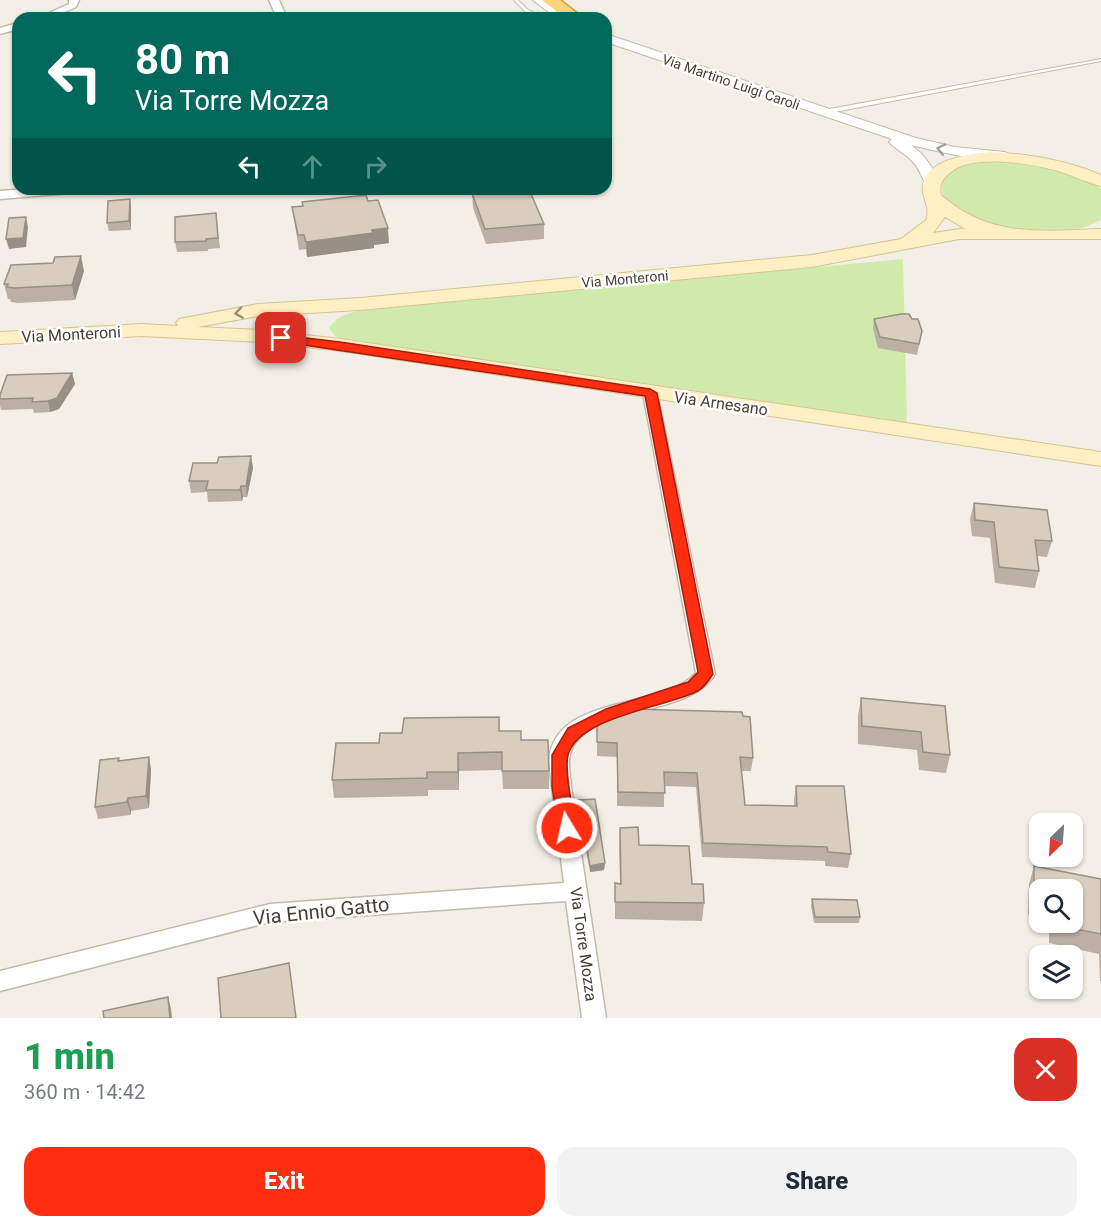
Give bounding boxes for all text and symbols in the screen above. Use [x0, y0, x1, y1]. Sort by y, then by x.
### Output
text: 80 m [135, 35, 230, 84]
icon: left [36, 36, 114, 114]
street label: Via Martino Luigi Caroli [660, 51, 802, 113]
text: Via Torre Mozza [135, 85, 329, 117]
one-way arrow [936, 143, 946, 156]
icon: left [233, 150, 266, 183]
icon: ahead [296, 150, 329, 183]
icon: right [359, 150, 392, 183]
street label: Via Monteroni [581, 267, 669, 291]
one-way arrow [234, 306, 244, 318]
pin [255, 312, 306, 363]
icon: arrive [264, 321, 297, 354]
street label: Via Monteroni [21, 322, 121, 347]
street label: Via Arnesano [673, 387, 769, 420]
position arrow [535, 796, 599, 860]
north arrow [1029, 813, 1083, 867]
map controls [1029, 813, 1083, 999]
button: search [1029, 879, 1083, 933]
street label: Via Torre Mozza [566, 886, 601, 1002]
street label: Via Ennio Gatto [252, 892, 390, 930]
button: layers [1029, 945, 1083, 999]
text: 1 min [24, 1036, 115, 1078]
button: close [1014, 1038, 1077, 1101]
text: 360 m · 14:42 [24, 1080, 145, 1104]
button: Exit [24, 1147, 545, 1216]
button: Share [557, 1147, 1077, 1216]

